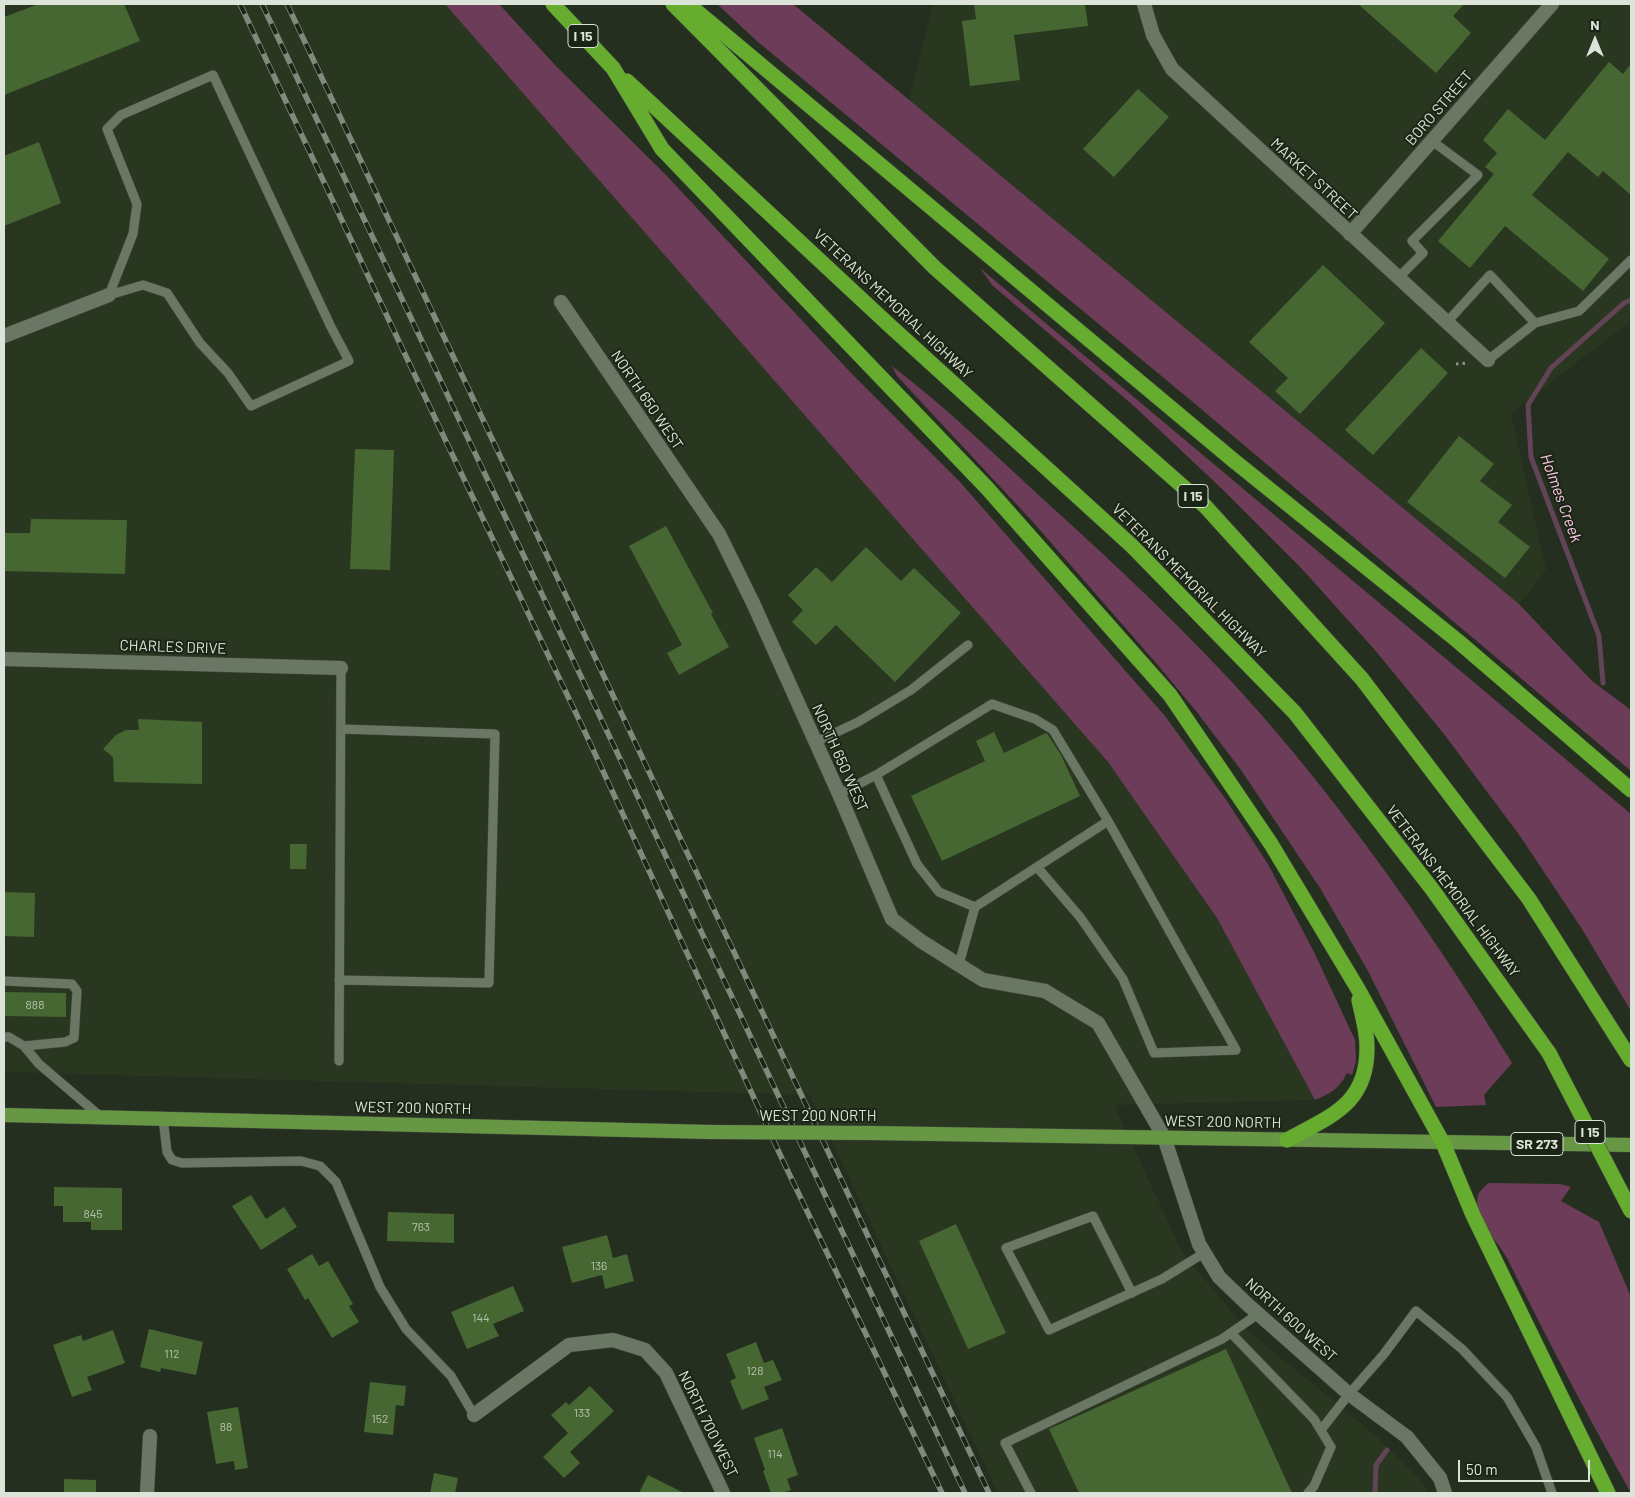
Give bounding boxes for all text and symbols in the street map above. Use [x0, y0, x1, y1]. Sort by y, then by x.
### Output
north arrow [1570, 15, 1620, 65]
text: N [1590, 16, 1600, 33]
road number: I 15 [568, 24, 598, 48]
street label: BORO STREET [1402, 67, 1476, 149]
street label: MARKET STREET [1267, 134, 1361, 224]
street label: VETERANS MEMORIAL HIGHWAY [810, 226, 976, 382]
street label: NORTH 650 WEST [607, 347, 687, 453]
water label: Holmes Creek [1536, 451, 1586, 545]
road number: I 15 [1178, 484, 1208, 508]
street label: VETERANS MEMORIAL HIGHWAY [1108, 500, 1270, 662]
street label: CHARLES DRIVE [119, 636, 227, 658]
street label: NORTH 650 WEST [808, 701, 872, 815]
street label: VETERANS MEMORIAL HIGHWAY [1382, 801, 1524, 981]
house number: 888 [26, 998, 44, 1012]
street label: WEST 200 NORTH [354, 1098, 472, 1118]
street label: WEST 200 NORTH [760, 1107, 876, 1125]
street label: WEST 200 NORTH [1164, 1112, 1282, 1132]
road number: I 15 [1575, 1120, 1605, 1144]
road number: SR 273 [1511, 1132, 1563, 1156]
house number: 845 [83, 1207, 103, 1221]
house number: 763 [412, 1220, 430, 1234]
house number: 136 [591, 1259, 607, 1273]
street label: NORTH 600 WEST [1242, 1274, 1340, 1366]
house number: 144 [472, 1311, 490, 1325]
house number: 112 [165, 1347, 179, 1361]
house number: 128 [747, 1364, 763, 1378]
street label: NORTH 700 WEST [674, 1368, 742, 1480]
house number: 133 [574, 1406, 590, 1420]
house number: 152 [372, 1412, 388, 1426]
house number: 88 [220, 1420, 232, 1434]
house number: 114 [767, 1447, 783, 1461]
scale bar [1460, 1450, 1592, 1482]
text: 50 m [1466, 1460, 1498, 1478]

